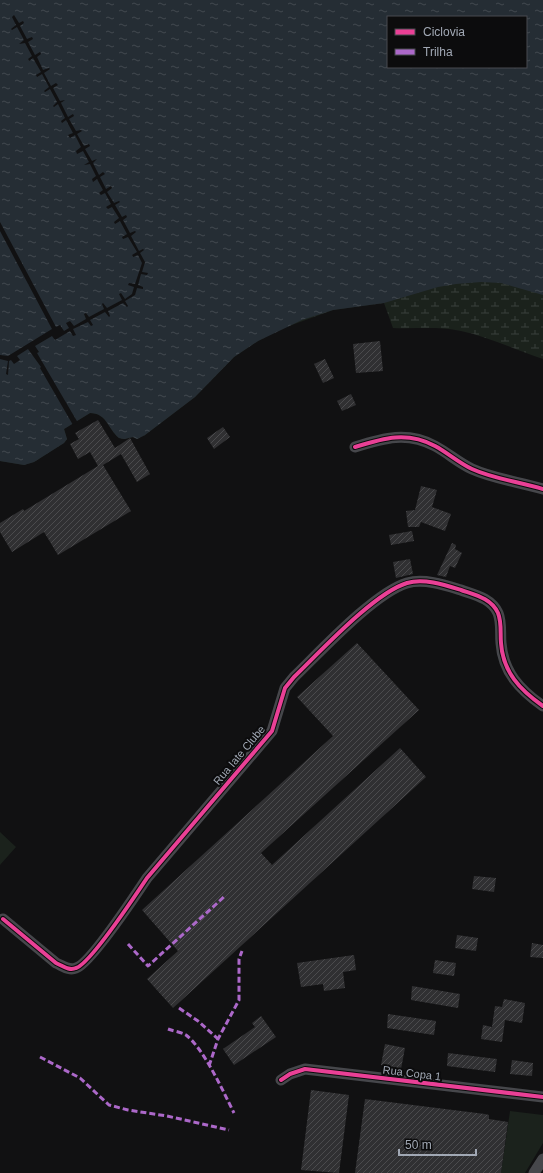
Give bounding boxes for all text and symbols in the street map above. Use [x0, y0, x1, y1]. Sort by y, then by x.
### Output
legend [387, 16, 527, 68]
text: Ciclovia [423, 25, 465, 39]
text: Trilha [423, 45, 453, 59]
street label: Rua Iate Clube [211, 723, 267, 787]
street label: Rua Copa 1 [382, 1063, 442, 1083]
scale bar [399, 1131, 476, 1157]
text: 50 m [405, 1138, 432, 1152]

